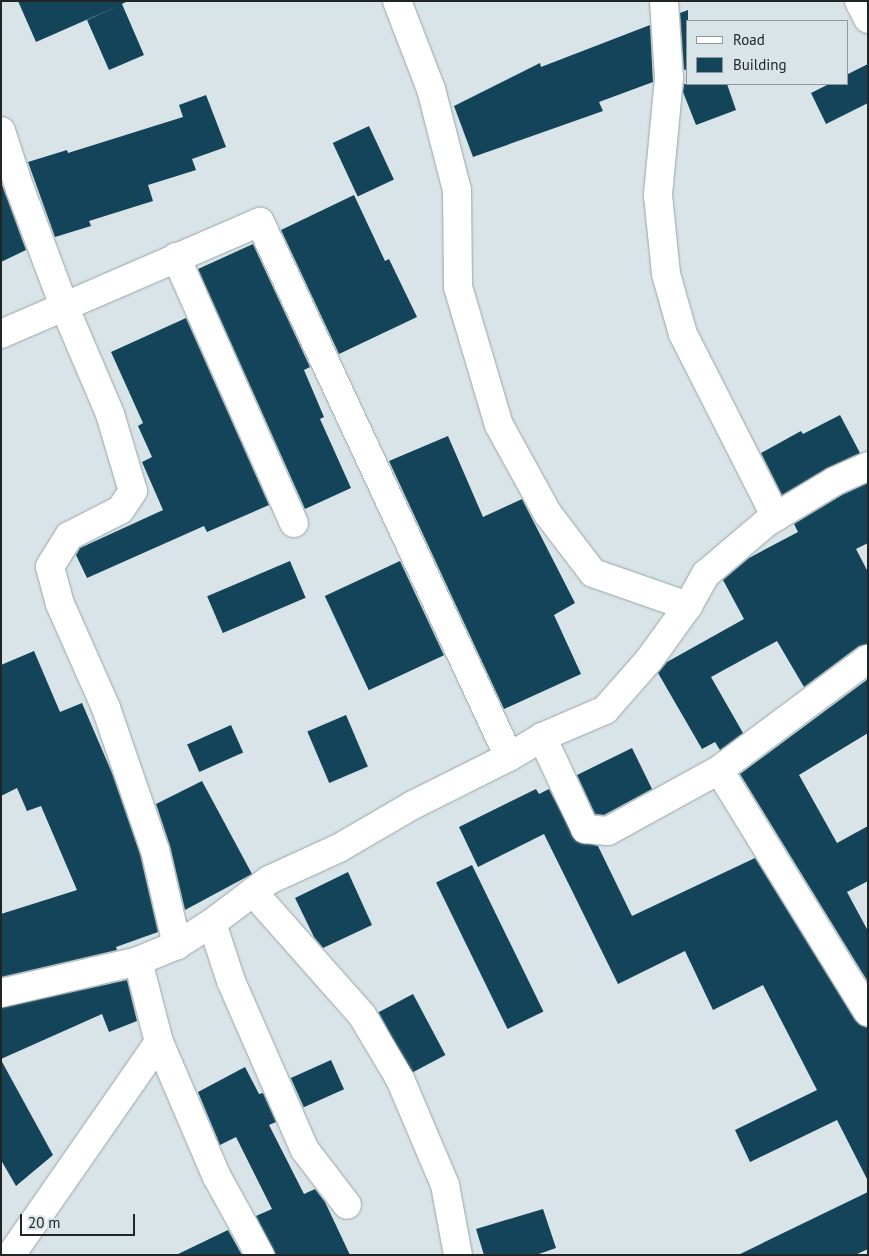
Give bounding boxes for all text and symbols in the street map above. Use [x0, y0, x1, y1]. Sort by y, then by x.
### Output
legend [686, 20, 849, 85]
text: Road [733, 30, 765, 49]
text: Building [733, 55, 787, 74]
scale bar [22, 1204, 138, 1236]
text: 20 m [28, 1213, 61, 1232]

